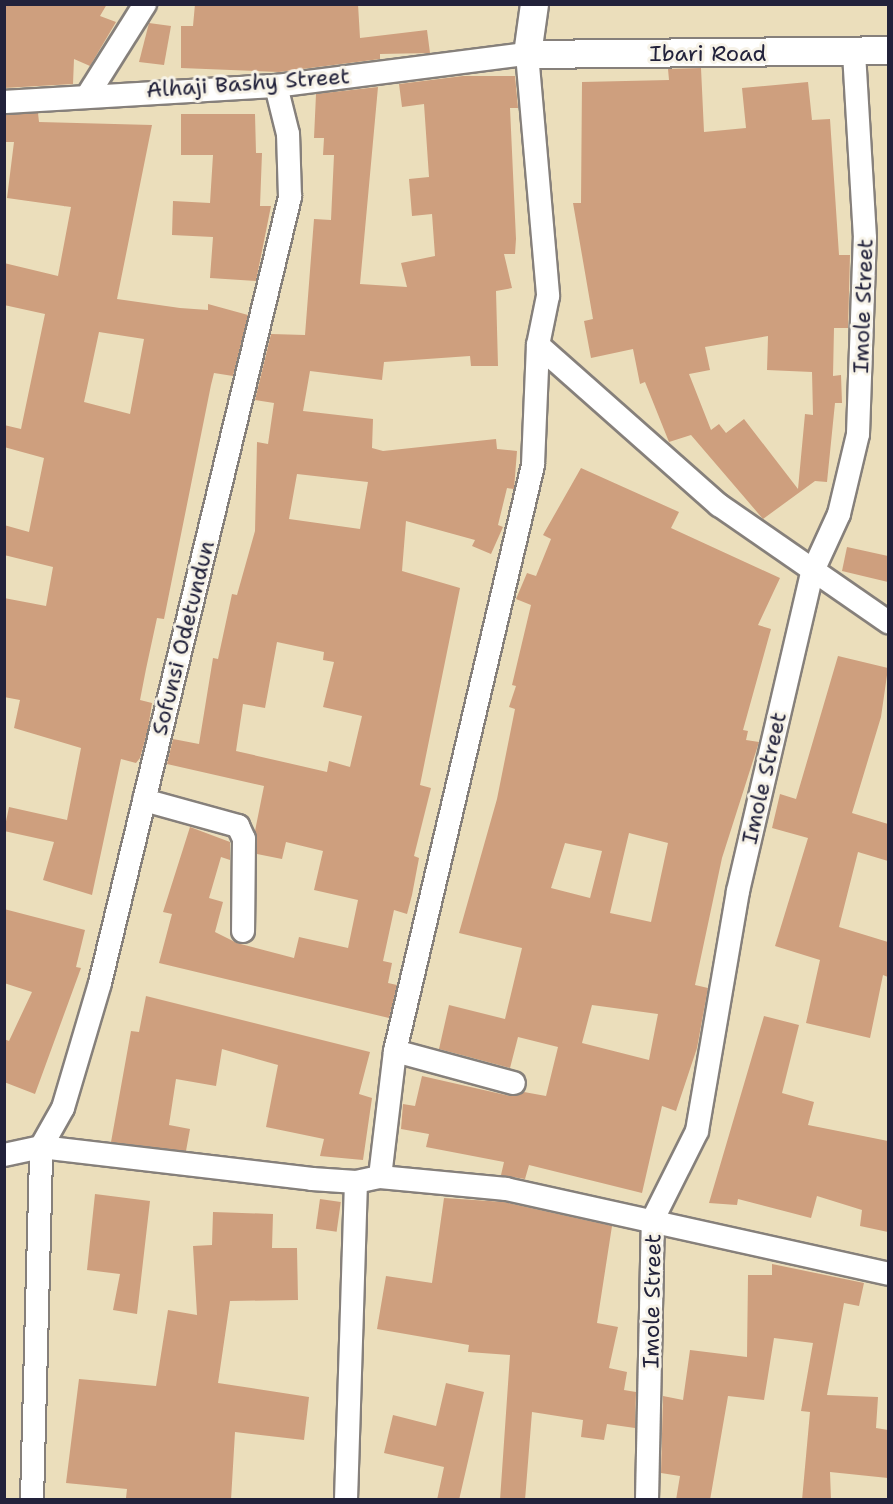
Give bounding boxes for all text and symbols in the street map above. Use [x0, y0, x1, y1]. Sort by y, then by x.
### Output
street label: Ibari Road [650, 41, 766, 67]
street label: Alhaji Bashy Street [145, 63, 351, 103]
street label: Imole Street [847, 238, 879, 374]
street label: Sofunsi Odetundun [146, 538, 220, 738]
street label: Imole Street [736, 709, 792, 847]
street label: Imole Street [638, 1233, 666, 1369]

